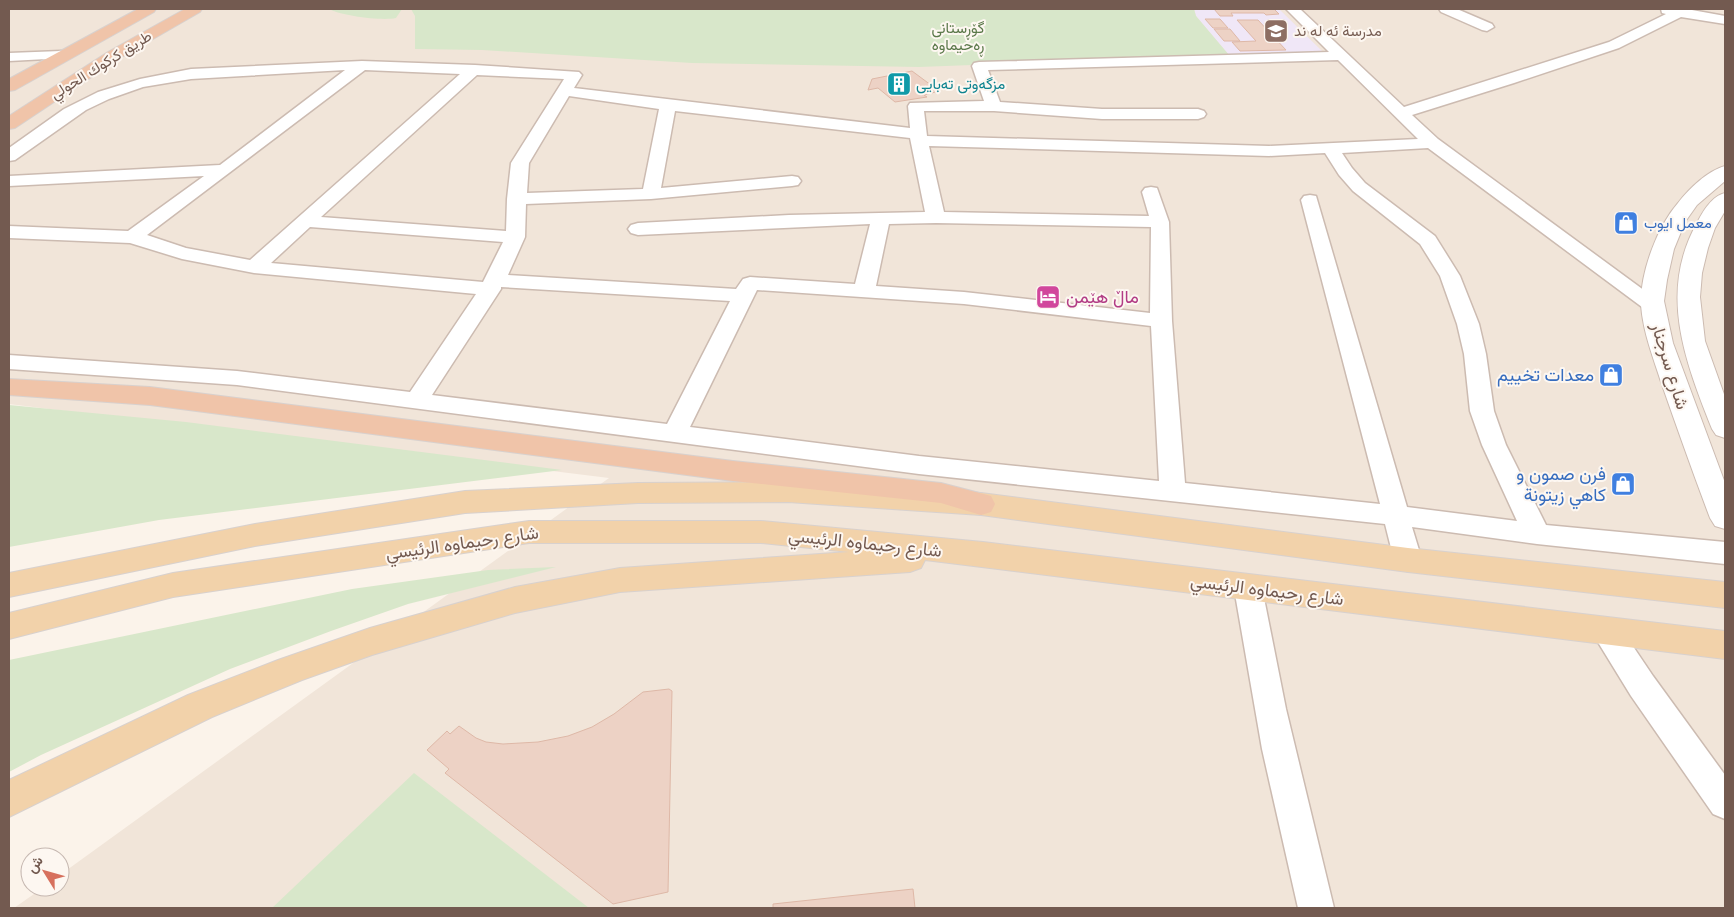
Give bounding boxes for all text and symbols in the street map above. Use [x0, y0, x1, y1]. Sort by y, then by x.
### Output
park label: گۆڕستانی ڕەحیماوە [932, 18, 985, 57]
school or university icon: مدرسة ئه له ند [1263, 18, 1289, 44]
place label: مدرسة ئه له ند [1294, 21, 1382, 41]
street label: طريق كركوك الحولي [47, 26, 157, 107]
building icon: مزگەوتی تەبایی [886, 71, 912, 97]
place label: مزگەوتی تەبایی [916, 74, 1005, 94]
shop icon: معمل ايوب [1613, 210, 1639, 236]
place label: معمل ايوب [1644, 213, 1712, 233]
hotel icon: ماڵ هێمن [1035, 284, 1061, 310]
place label: ماڵ هێمن [1066, 285, 1139, 309]
street label: شارع سرجنار [1645, 319, 1695, 412]
shop icon: معدات تخييم [1598, 362, 1624, 388]
place label: معدات تخييم [1497, 363, 1594, 387]
place label: فرن صمون و كاهي زيتونة [1516, 462, 1606, 510]
shop icon: فرن صمون و كاهي زيتونة [1610, 471, 1636, 497]
street label: شارع رحيماوه الرئيسي [384, 520, 540, 569]
street label: شارع رحيماوه الرئيسي [787, 523, 943, 566]
street label: شارع رحيماوه الرئيسي [1189, 569, 1345, 614]
north arrow [20, 847, 70, 897]
text: ش [22, 852, 48, 877]

